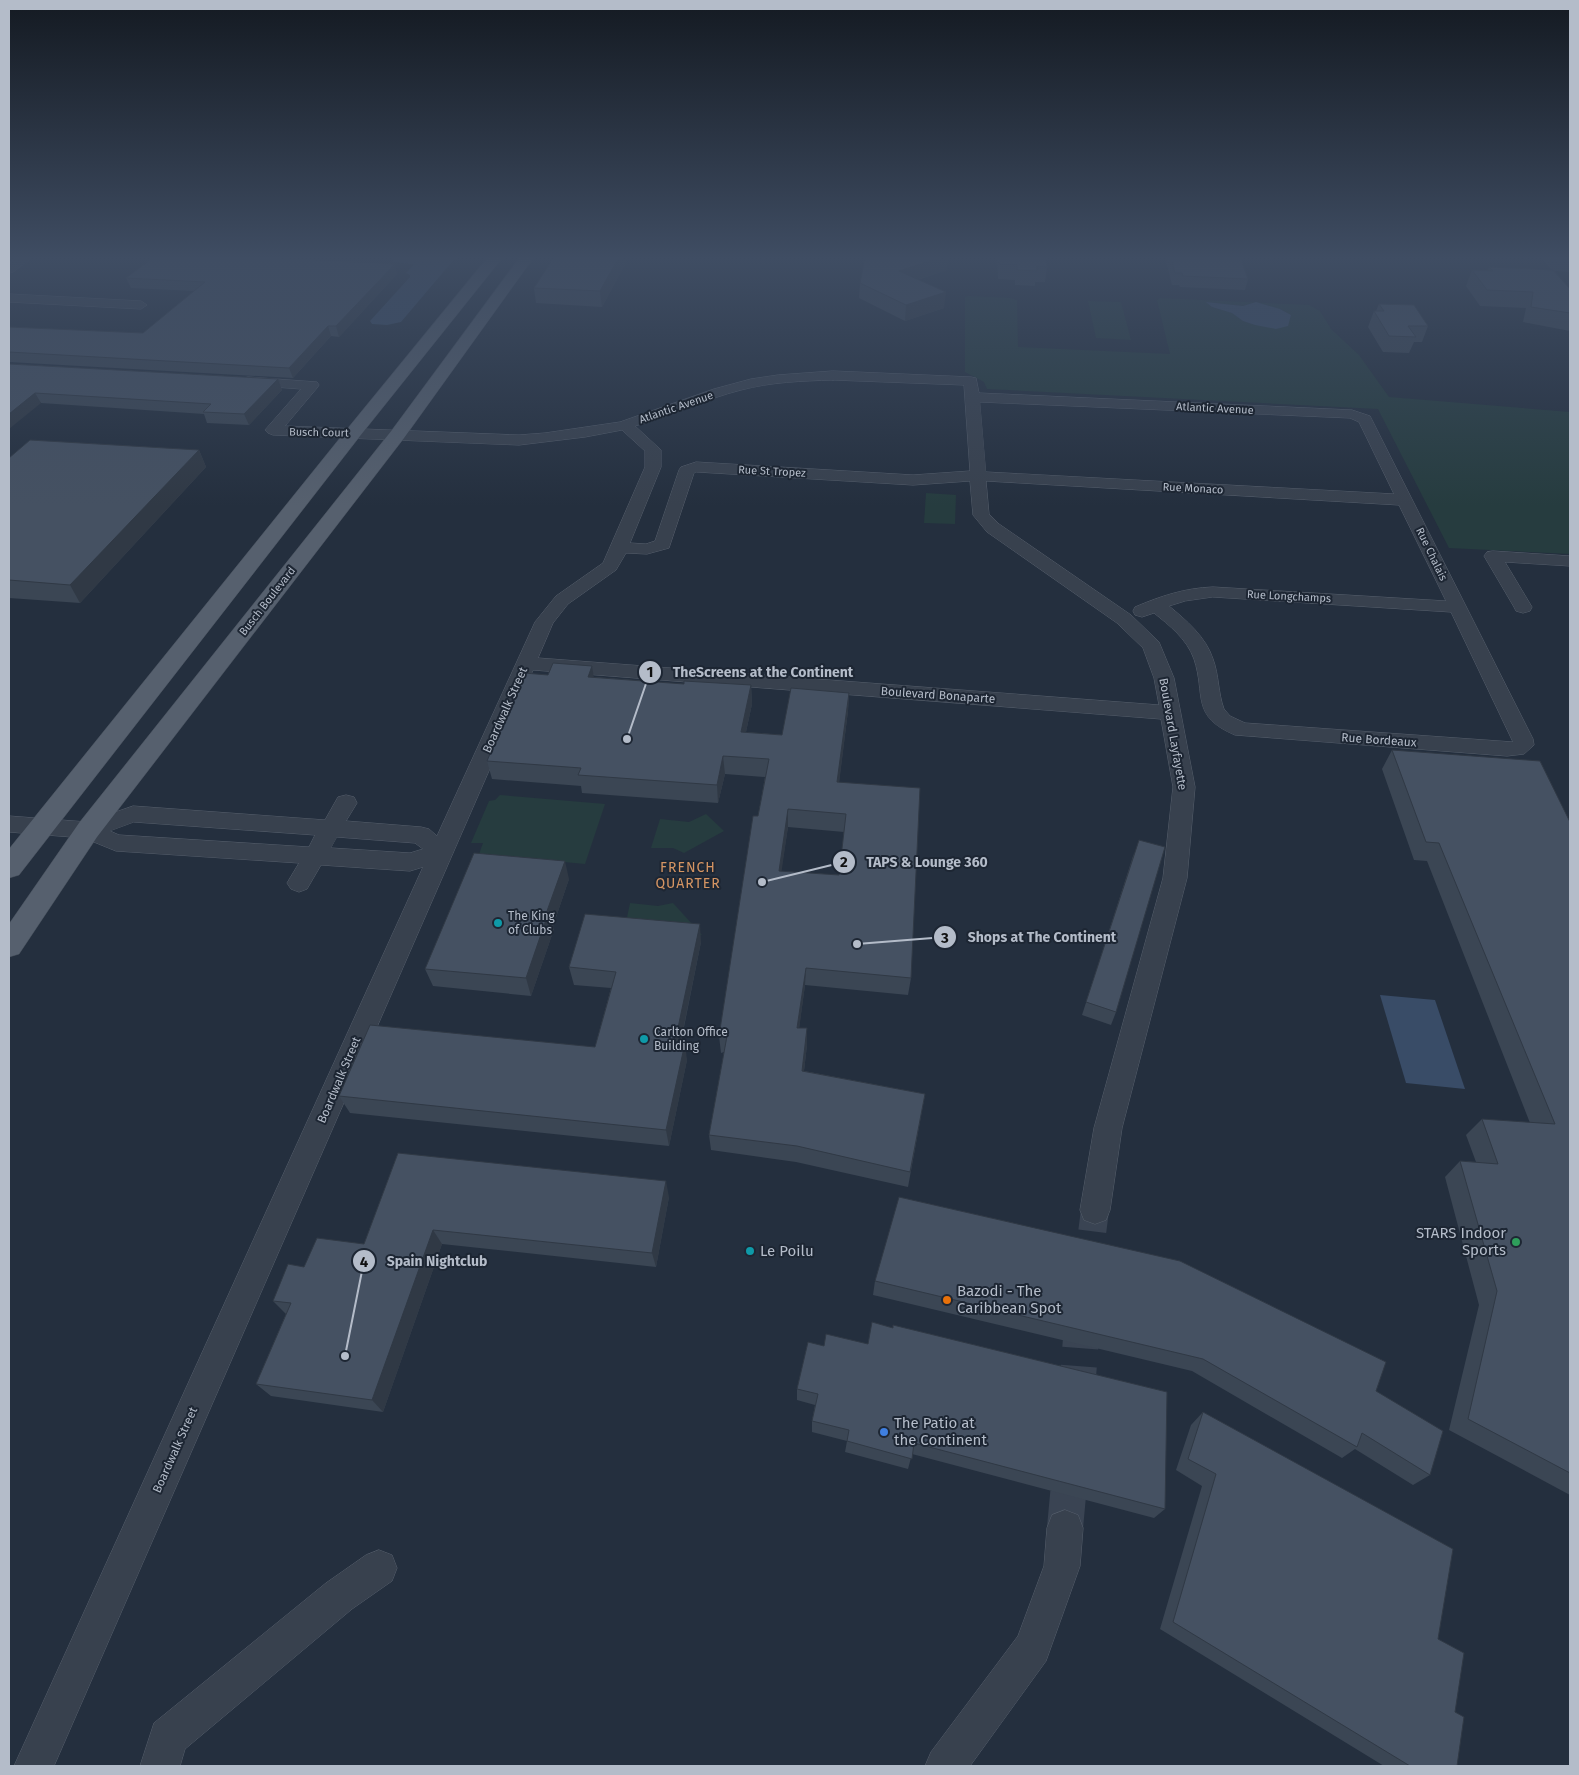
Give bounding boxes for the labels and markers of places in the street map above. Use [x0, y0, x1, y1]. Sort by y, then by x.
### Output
callout: TheScreens at the Continent [638, 658, 863, 687]
callout: TAPS & Lounge 360 [831, 848, 998, 877]
place label: The King of Clubs [508, 909, 555, 937]
marker: The King of Clubs [492, 917, 504, 929]
callout: Shops at The Continent [932, 923, 1126, 952]
place label: Carlton Office Building [654, 1025, 728, 1053]
marker: Carlton Office Building [638, 1033, 650, 1045]
place label: STARS Indoor Sports [1416, 1224, 1506, 1259]
marker: STARS Indoor Sports [1510, 1236, 1522, 1248]
place label: Le Poilu [760, 1242, 814, 1260]
marker: Le Poilu [744, 1245, 756, 1257]
callout: Spain Nightclub [352, 1247, 497, 1276]
place label: Bazodi - The Caribbean Spot [957, 1282, 1062, 1317]
marker: Bazodi - The Caribbean Spot [941, 1294, 953, 1306]
place label: The Patio at the Continent [894, 1414, 987, 1449]
marker: The Patio at the Continent [878, 1426, 890, 1438]

